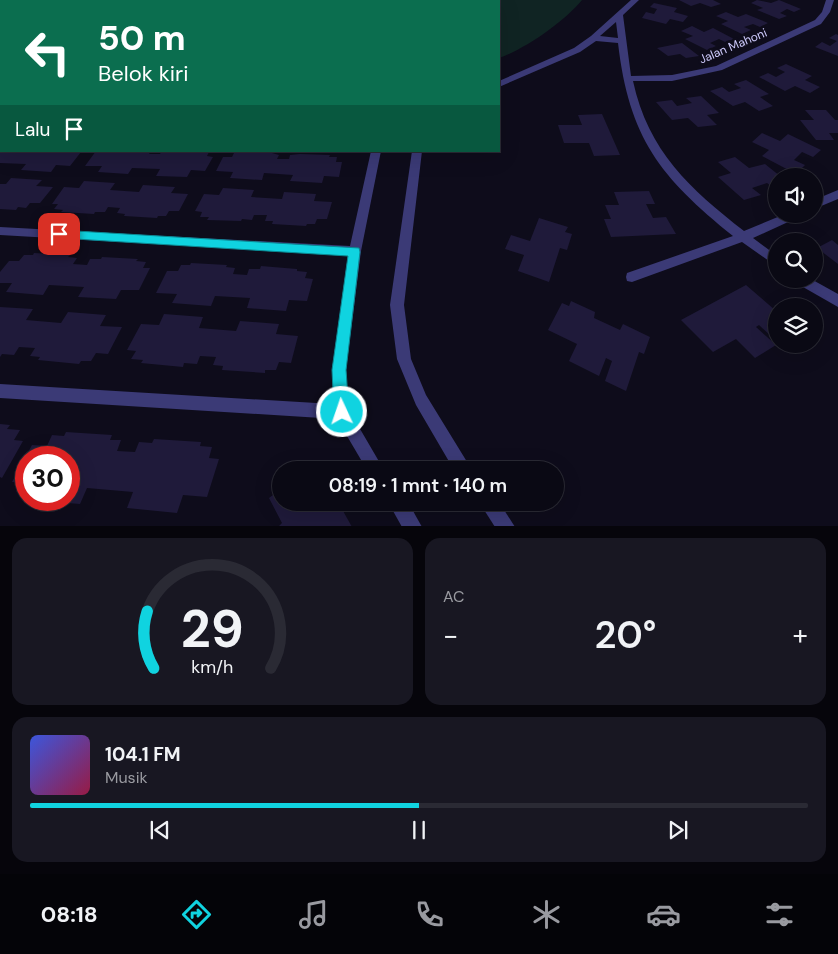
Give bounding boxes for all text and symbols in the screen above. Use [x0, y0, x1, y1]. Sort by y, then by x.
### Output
text: 50 m [98, 15, 186, 61]
icon: left [15, 20, 80, 85]
street label: Jalan Mahoni [697, 24, 769, 67]
text: Belok kiri [98, 59, 188, 88]
icon: arrive [60, 115, 88, 143]
text: Lalu [15, 117, 50, 142]
map controls [768, 168, 823, 353]
button: sound [768, 168, 823, 223]
pin [38, 213, 80, 255]
icon: arrive [45, 220, 73, 248]
button: search [768, 233, 823, 288]
button: layers [768, 298, 823, 353]
position arrow [315, 385, 367, 437]
speed limit sign: 30 [15, 446, 80, 511]
text: 08:19 · 1 mnt · 140 m [329, 473, 507, 498]
text: AC [443, 586, 464, 607]
text: 29 [181, 595, 244, 663]
text: 20° [595, 610, 656, 660]
text: − [443, 617, 458, 654]
text: + [793, 617, 808, 654]
text: km/h [191, 655, 234, 679]
text: 104.1 FM [105, 742, 181, 767]
text: Musik [105, 767, 148, 788]
icon: previous [146, 816, 174, 844]
icon: pause [405, 816, 433, 844]
icon: next [664, 816, 692, 844]
icon: directions [179, 897, 214, 932]
icon: music [296, 897, 331, 932]
icon: phone [412, 897, 447, 932]
icon: climate [529, 897, 564, 932]
icon: car [646, 897, 681, 932]
icon: filters [762, 897, 797, 932]
text: 08:18 [41, 900, 98, 929]

